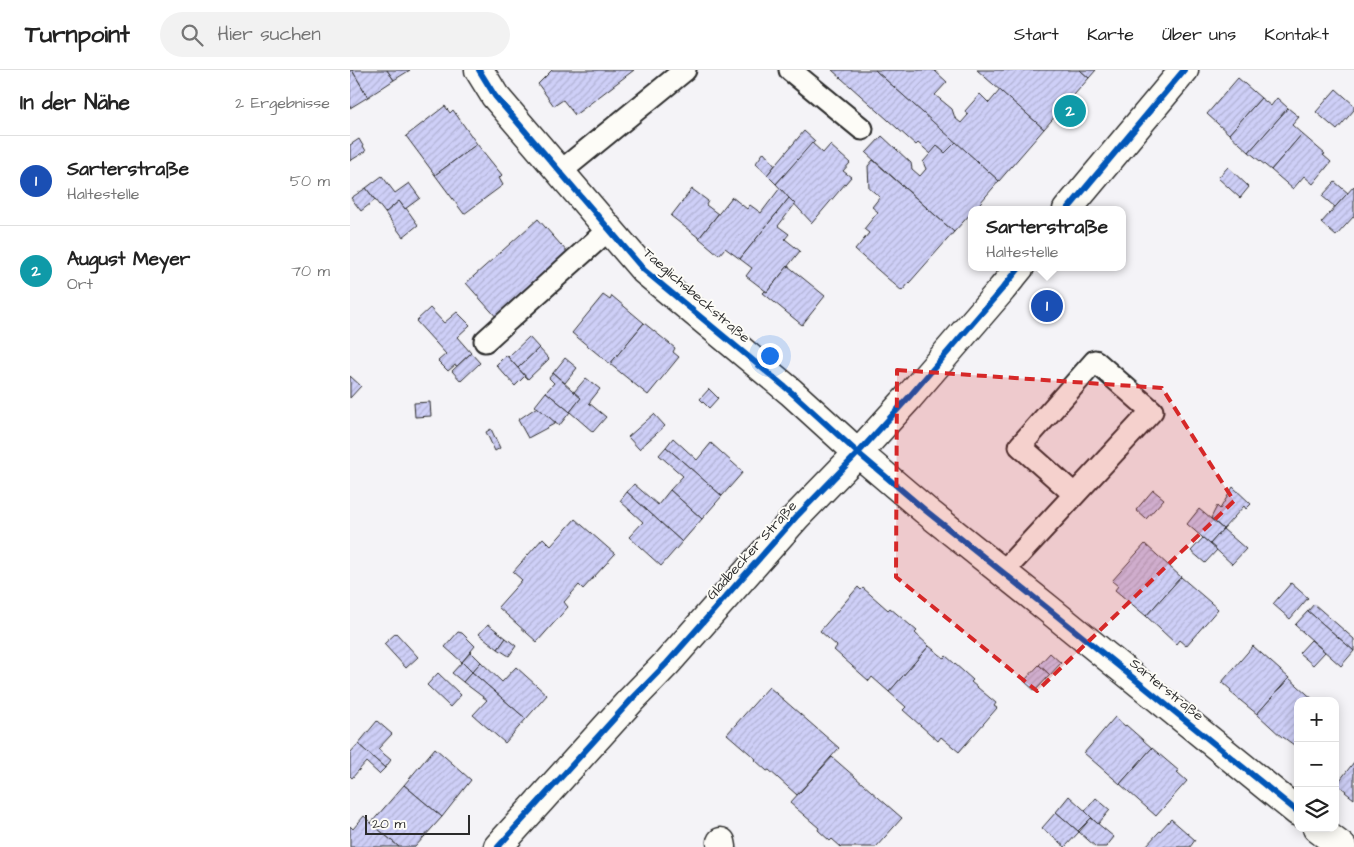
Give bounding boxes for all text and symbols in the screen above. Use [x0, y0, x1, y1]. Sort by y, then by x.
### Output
search box [160, 12, 510, 57]
text: Turnpoint [25, 18, 130, 52]
icon: search [178, 21, 206, 49]
text: Hier suchen [218, 21, 321, 48]
text: Start [1014, 22, 1059, 47]
text: Karte [1087, 22, 1134, 47]
text: Über uns [1162, 22, 1236, 47]
text: Kontakt [1264, 22, 1329, 47]
text: In der Nähe [20, 88, 130, 117]
text: 2 Ergebnisse [235, 92, 330, 114]
pin: 2 [1054, 92, 1086, 130]
text: Sarterstraße [67, 156, 189, 183]
text: 1 [35, 170, 37, 192]
text: 50 m [290, 170, 330, 192]
text: Haltestelle [67, 183, 139, 205]
popup [968, 206, 1126, 271]
text: Sarterstraße [986, 214, 1108, 241]
text: Haltestelle [986, 241, 1058, 263]
street label: Taeglichsbeckstraße [639, 244, 754, 348]
text: August Meyer [67, 246, 190, 273]
text: 2 [31, 260, 41, 282]
text: 70 m [291, 260, 330, 282]
text: Ort [67, 273, 93, 295]
pin: 1 [1031, 287, 1063, 325]
your location [757, 343, 783, 369]
street label: Gladbecker Straße [702, 496, 802, 605]
street label: Sarterstraße [1125, 654, 1208, 726]
map controls [1294, 697, 1339, 832]
button: + [1294, 697, 1339, 742]
button: − [1294, 742, 1339, 787]
button: layers [1294, 787, 1339, 832]
scale bar [365, 812, 470, 835]
text: 20 m [372, 814, 405, 834]

